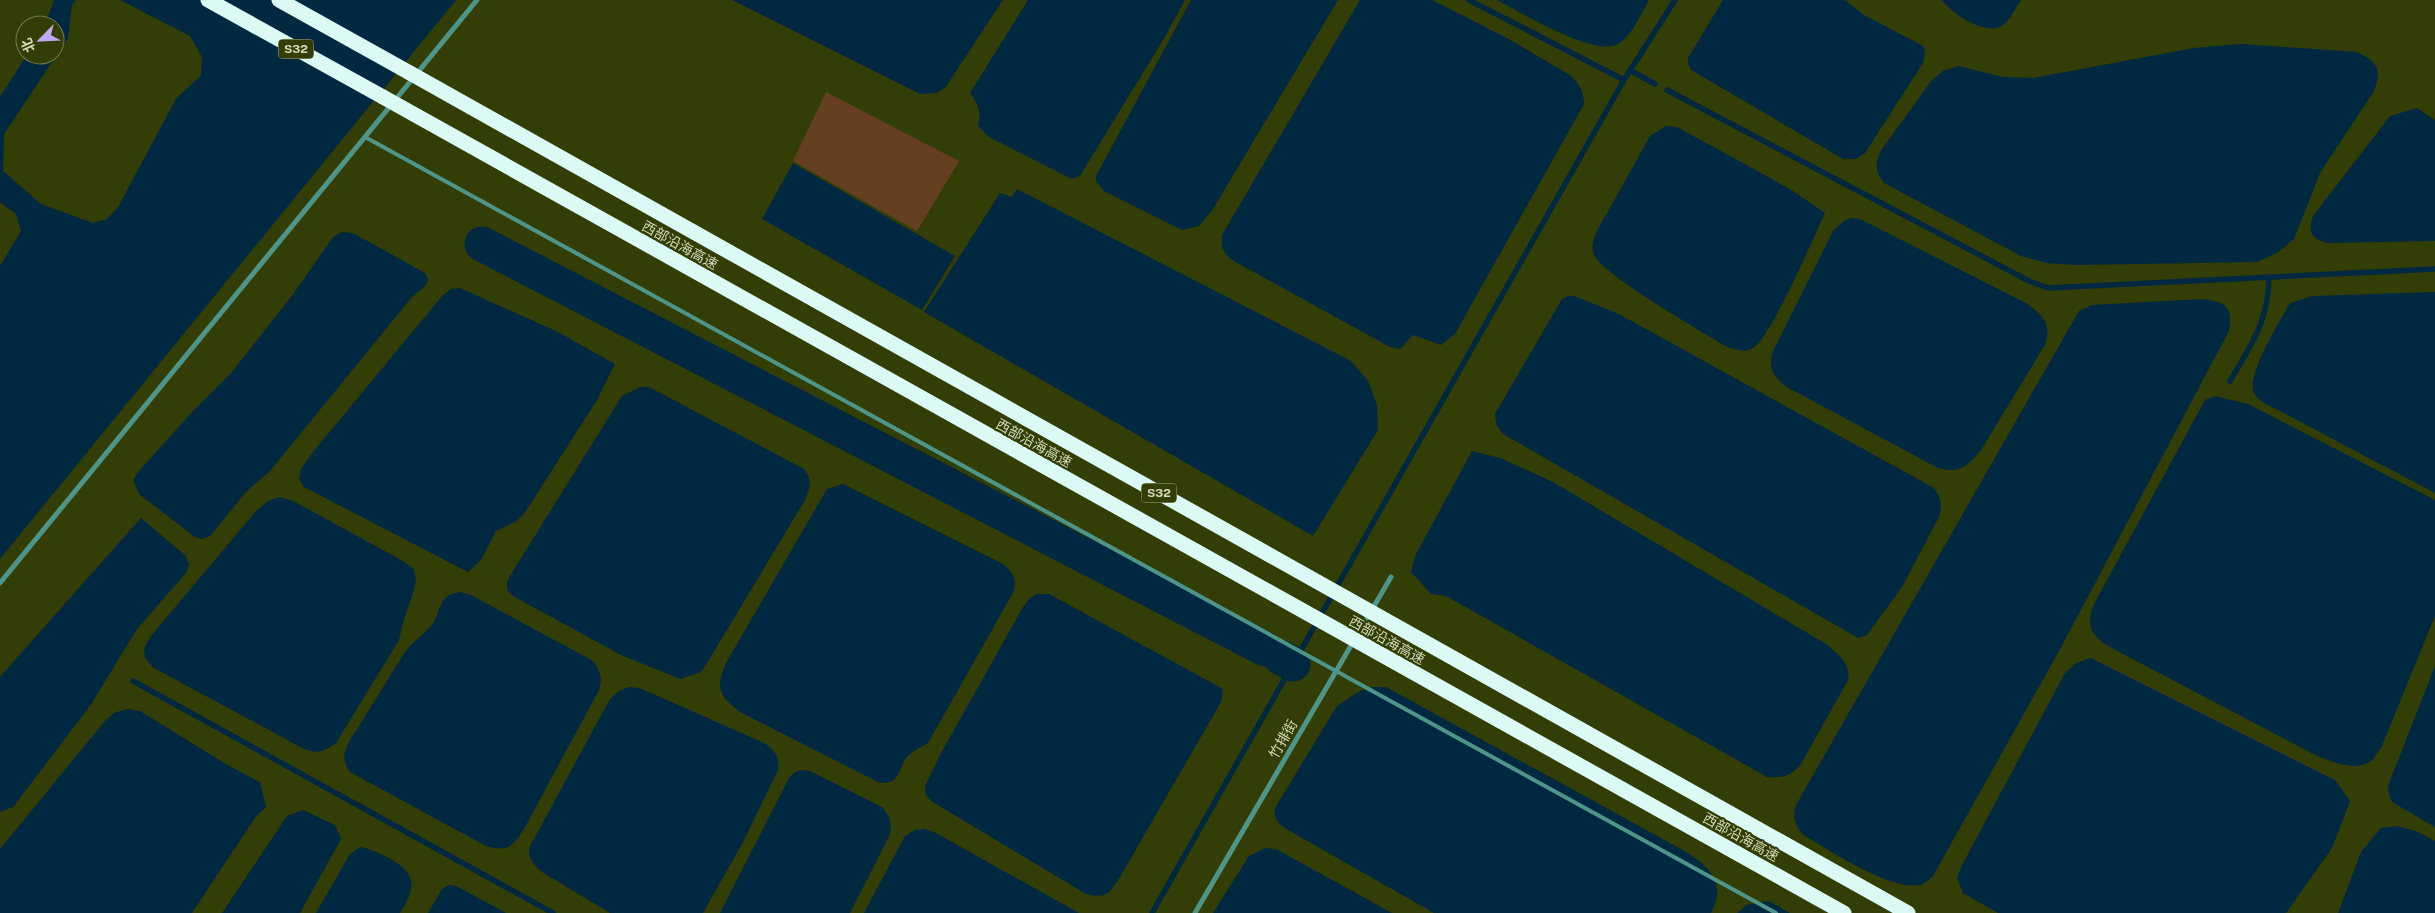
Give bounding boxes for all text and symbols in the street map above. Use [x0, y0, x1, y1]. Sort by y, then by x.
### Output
north arrow [15, 15, 65, 65]
text: 北 [18, 36, 38, 55]
road number: S32 [278, 40, 314, 59]
street label: 西部沿海高速 [639, 218, 721, 272]
street label: 西部沿海高速 [993, 416, 1075, 470]
road number: S32 [1142, 483, 1176, 502]
street label: 西部沿海高速 [1346, 613, 1428, 667]
street label: 竹排街 [1266, 717, 1300, 761]
street label: 西部沿海高速 [1700, 810, 1782, 864]

